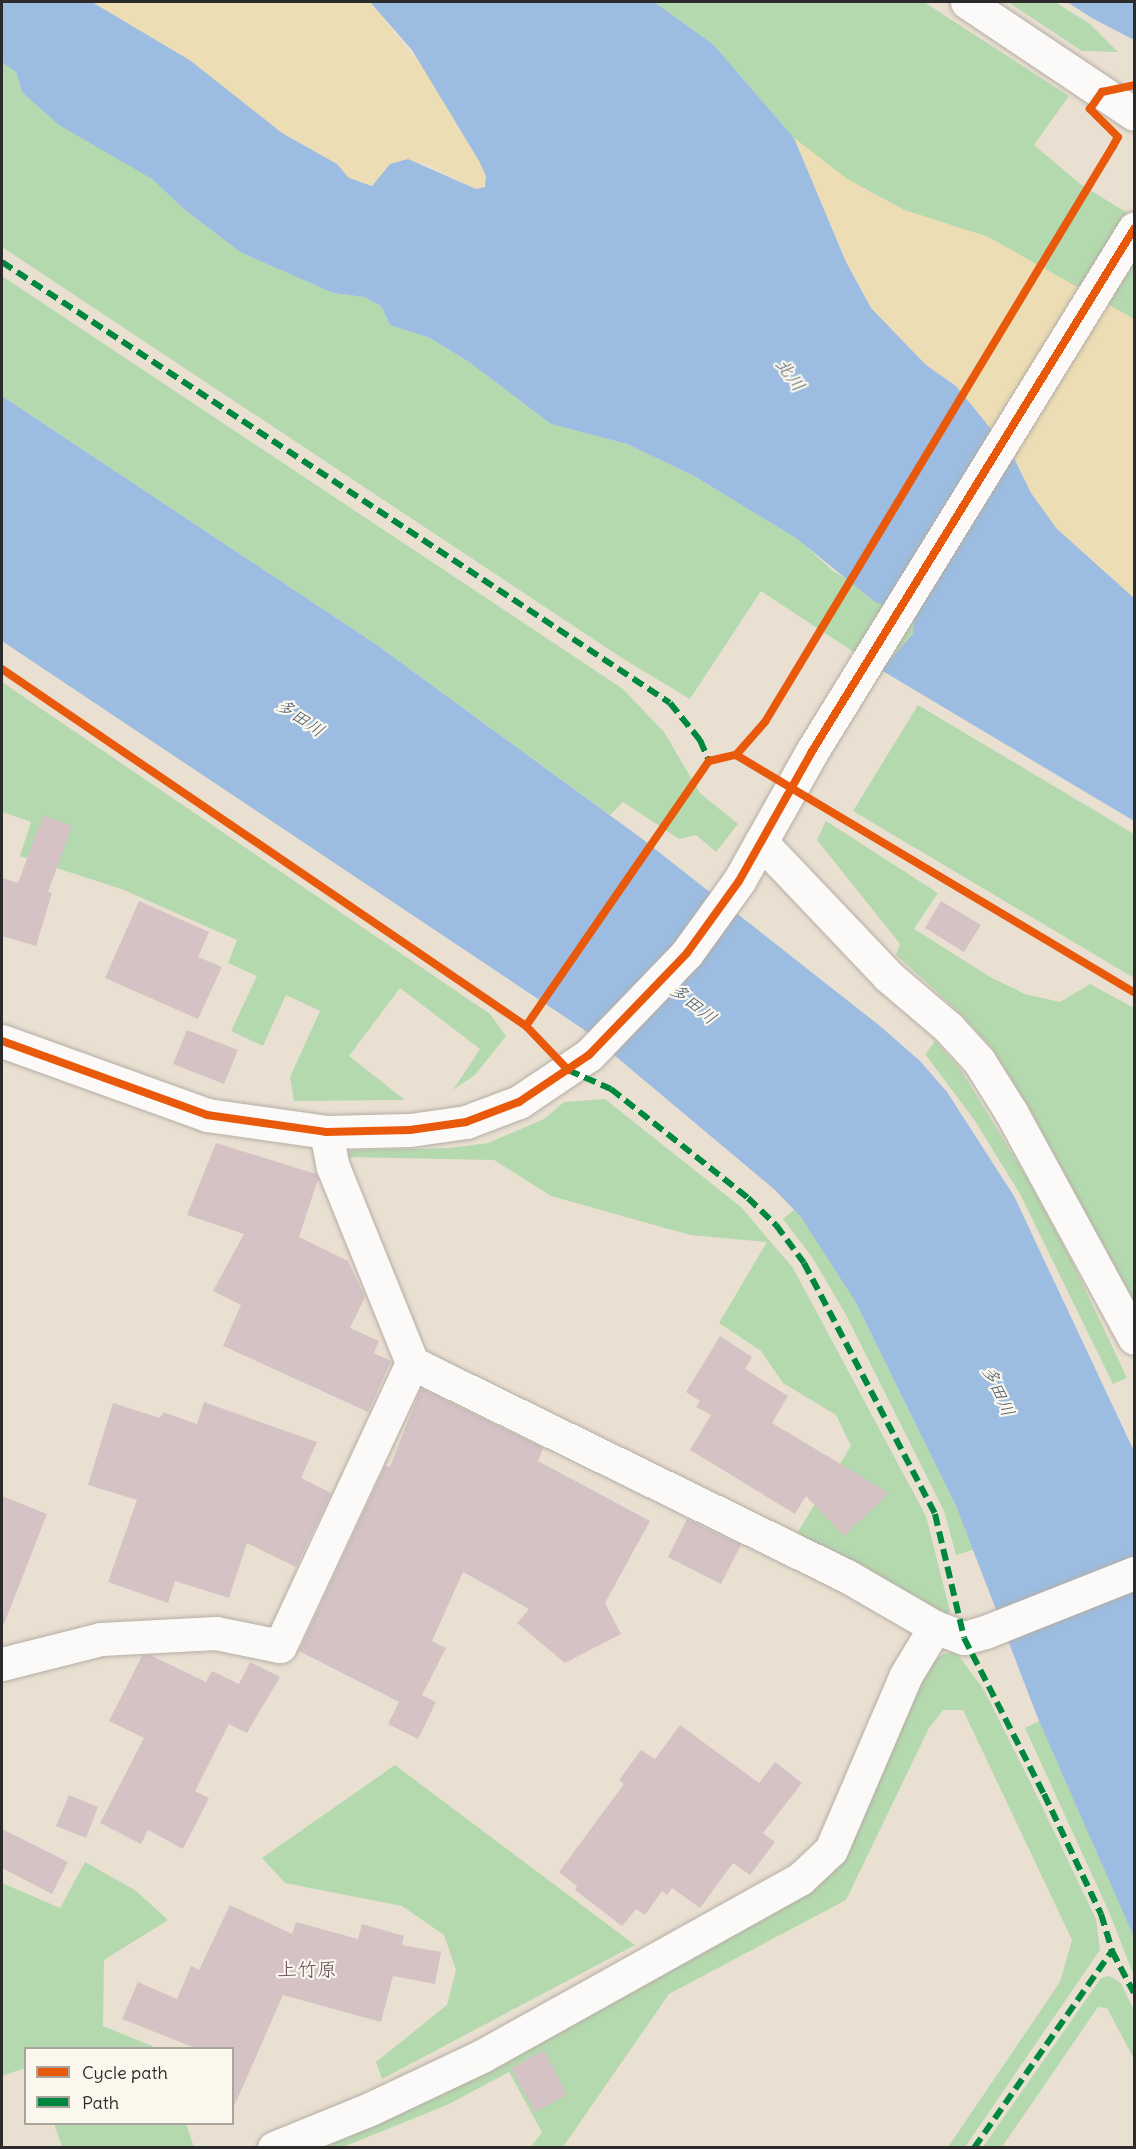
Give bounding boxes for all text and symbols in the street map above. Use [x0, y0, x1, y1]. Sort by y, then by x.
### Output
water label: 北川 [771, 354, 809, 396]
water label: 多田川 [272, 694, 328, 742]
water label: 多田川 [665, 979, 721, 1029]
water label: 多田川 [977, 1362, 1019, 1420]
district label: 上竹原 [277, 1956, 337, 1980]
legend [24, 2047, 234, 2125]
text: Cycle path [82, 2061, 168, 2084]
text: Path [82, 2091, 119, 2114]

